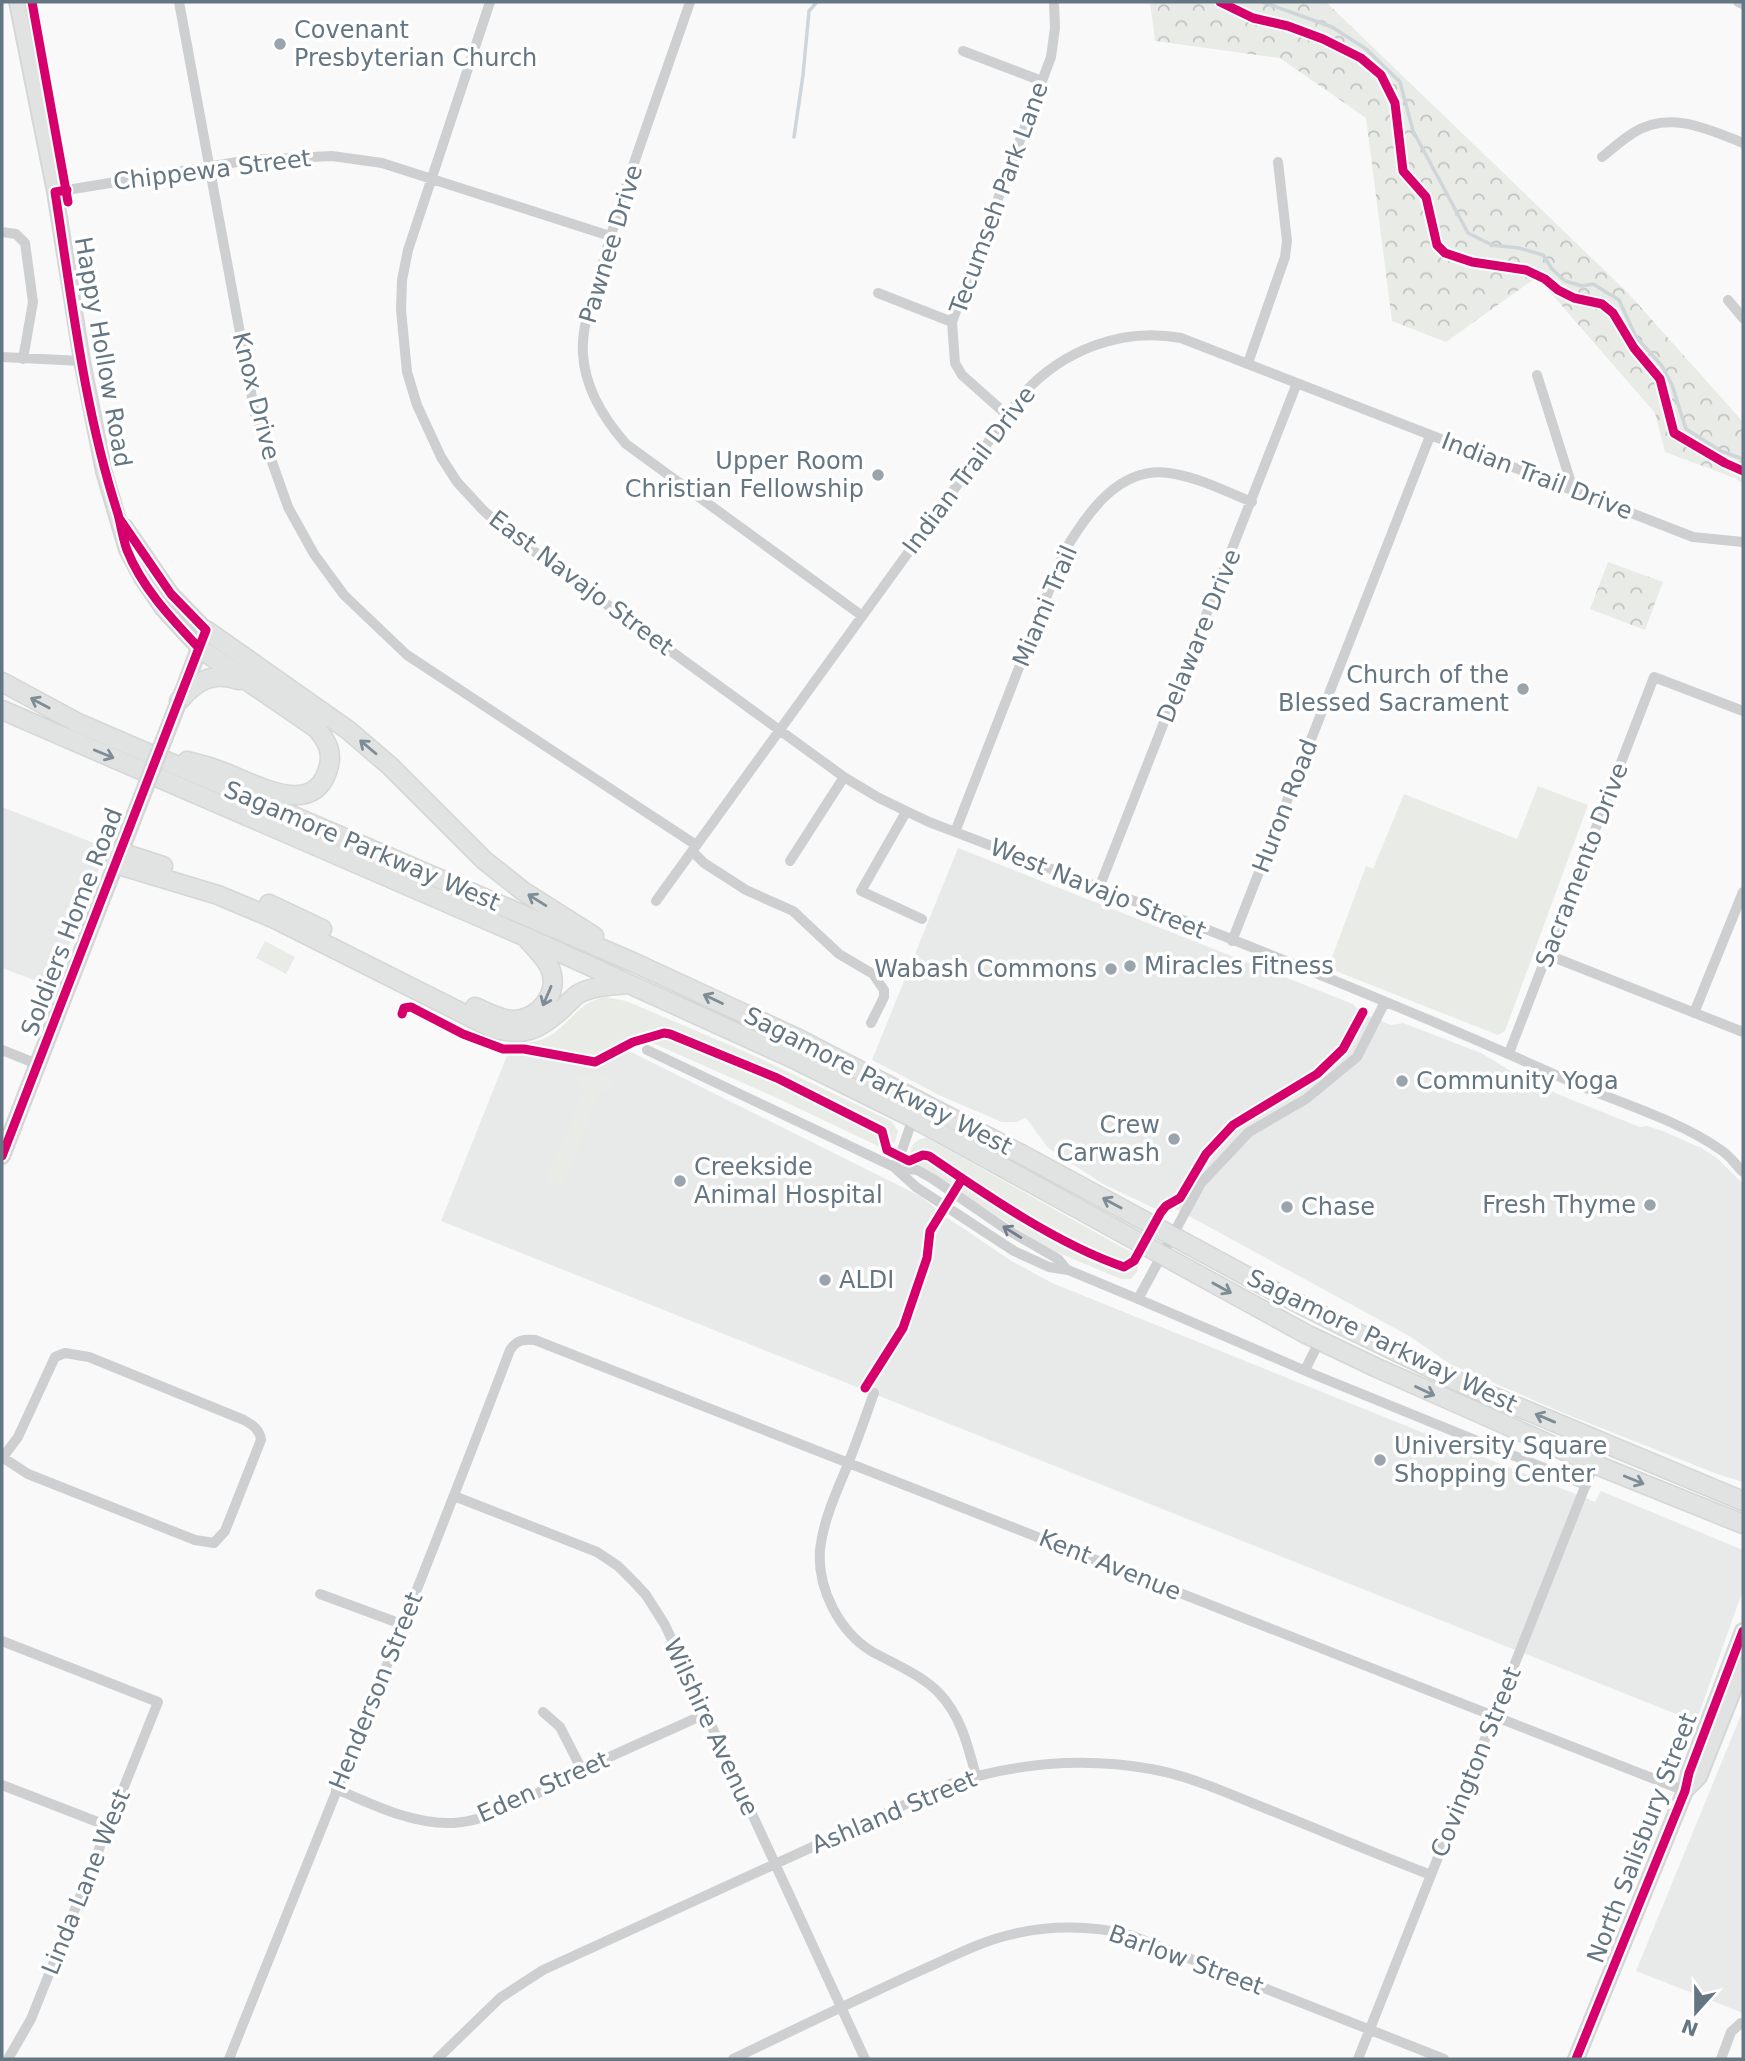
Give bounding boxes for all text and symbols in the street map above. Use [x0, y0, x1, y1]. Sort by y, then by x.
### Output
place label: Covenant Presbyterian Church [294, 16, 537, 72]
marker: Covenant Presbyterian Church [272, 36, 288, 52]
street label: Tecumseh Park Lane [944, 78, 1054, 319]
street label: Chippewa Street [112, 144, 312, 196]
street label: Pawnee Drive [574, 161, 648, 327]
street label: Happy Hollow Road [69, 235, 137, 469]
street label: Knox Drive [227, 329, 285, 463]
street label: Indian Trail Drive [897, 381, 1041, 559]
street label: Indian Trail Drive [1438, 427, 1636, 525]
place label: Upper Room Christian Fellowship [625, 447, 864, 503]
marker: Upper Room Christian Fellowship [870, 467, 886, 483]
street label: East Navajo Street [484, 505, 678, 661]
street label: Miami Trail [1007, 541, 1083, 671]
street label: Delaware Drive [1151, 545, 1247, 727]
place label: Church of the Blessed Sacrament [1278, 661, 1509, 717]
marker: Church of the Blessed Sacrament [1515, 681, 1531, 697]
one-way arrow [30, 696, 51, 709]
street label: Huron Road [1247, 735, 1323, 877]
one-way arrow [360, 740, 378, 755]
one-way arrow [93, 748, 114, 761]
street label: Sacramento Drive [1530, 759, 1634, 971]
street label: Sagamore Parkway West [220, 775, 504, 917]
street label: Soldiers Home Road [16, 804, 128, 1040]
street label: West Navajo Street [986, 833, 1210, 945]
one-way arrow [527, 892, 547, 906]
place label: Miracles Fitness [1144, 952, 1334, 980]
place label: Wabash Commons [874, 955, 1097, 983]
marker: Miracles Fitness [1122, 958, 1138, 974]
marker: Wabash Commons [1103, 961, 1119, 977]
one-way arrow [540, 985, 553, 1006]
one-way arrow [703, 992, 724, 1005]
street label: Sagamore Parkway West [739, 1001, 1017, 1161]
place label: Community Yoga [1416, 1067, 1619, 1095]
marker: Community Yoga [1394, 1073, 1410, 1089]
place label: Crew Carwash [1057, 1111, 1160, 1167]
marker: Crew Carwash [1166, 1131, 1182, 1147]
place label: Creekside Animal Hospital [694, 1153, 883, 1209]
marker: Creekside Animal Hospital [672, 1173, 688, 1189]
place label: Fresh Thyme [1482, 1191, 1636, 1219]
place label: Chase [1301, 1193, 1375, 1221]
one-way arrow [1102, 1195, 1123, 1209]
marker: Fresh Thyme [1642, 1197, 1658, 1213]
marker: Chase [1279, 1199, 1295, 1215]
one-way arrow [1002, 1225, 1022, 1239]
street label: Sagamore Parkway West [1243, 1263, 1521, 1419]
place label: ALDI [839, 1266, 894, 1294]
marker: ALDI [817, 1272, 833, 1288]
one-way arrow [1211, 1282, 1232, 1295]
one-way arrow [1414, 1384, 1435, 1398]
one-way arrow [1534, 1411, 1556, 1424]
place label: University Square Shopping Center [1394, 1432, 1607, 1488]
marker: University Square Shopping Center [1372, 1452, 1388, 1468]
one-way arrow [1623, 1475, 1644, 1488]
street label: Kent Avenue [1035, 1524, 1185, 1606]
street label: Henderson Street [324, 1588, 428, 1794]
street label: Wilshire Avenue [658, 1634, 764, 1820]
street label: Covington Street [1425, 1663, 1527, 1861]
street label: North Salisbury Street [1581, 1709, 1703, 1967]
street label: Eden Street [473, 1746, 613, 1828]
street label: Ashland Street [807, 1765, 981, 1859]
street label: Linda Lane West [36, 1785, 136, 1979]
street label: Barlow Street [1105, 1919, 1267, 2001]
north arrow [1661, 1977, 1731, 2047]
text: N [1679, 2015, 1701, 2041]

